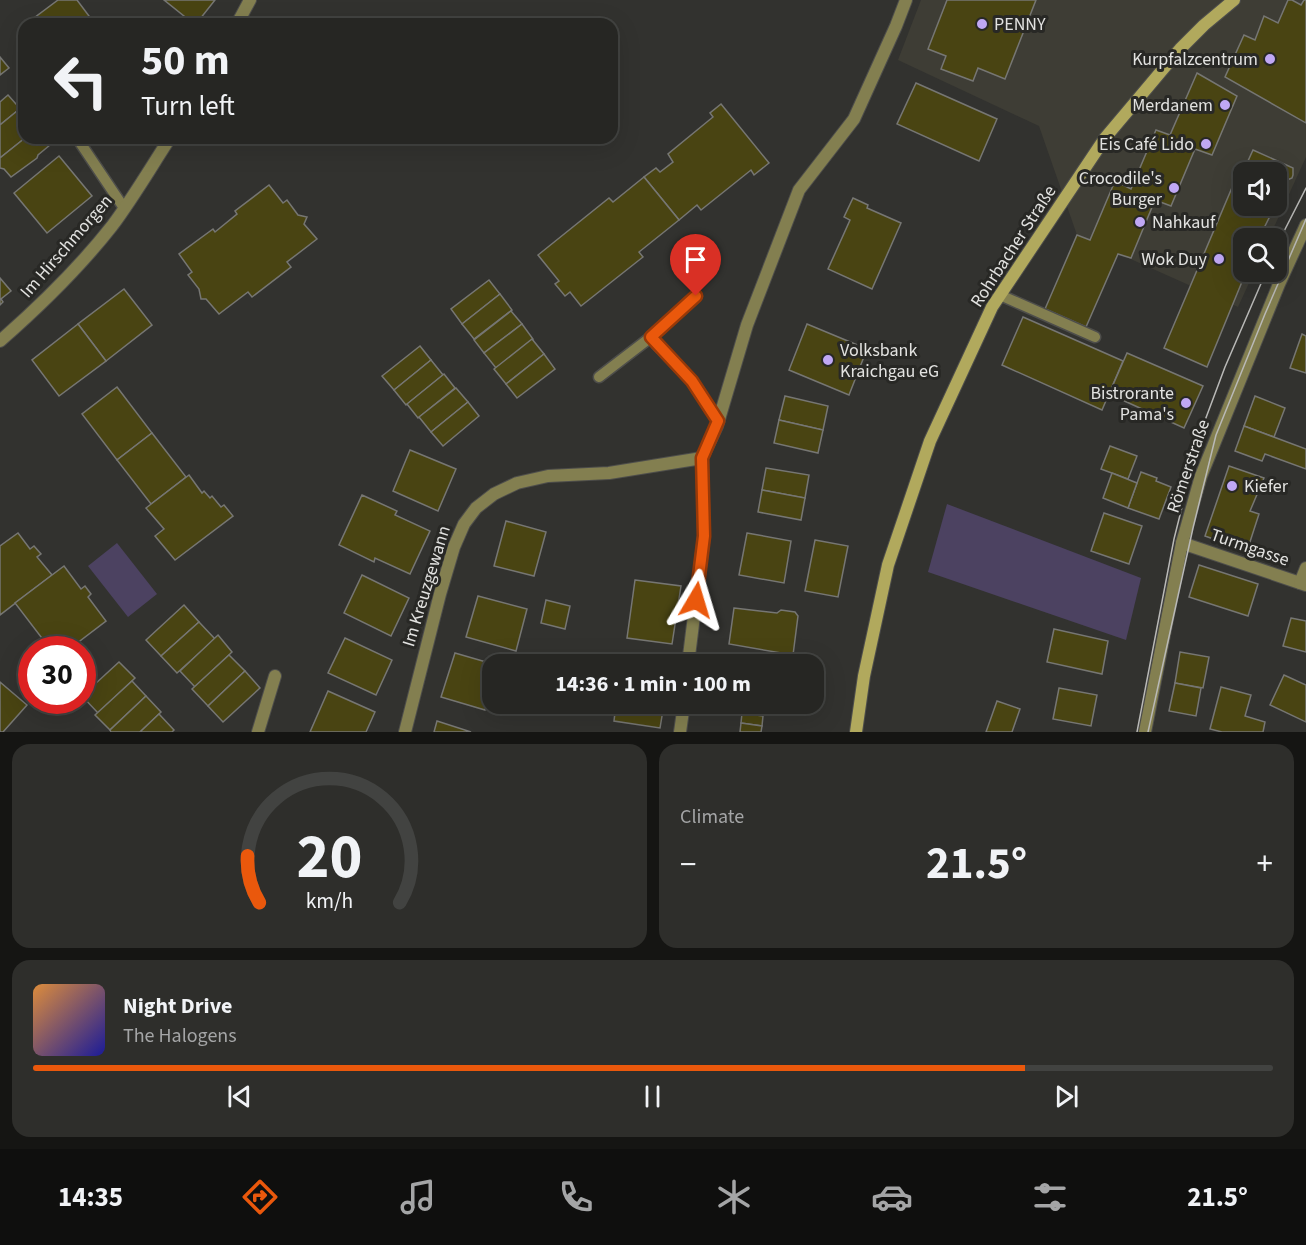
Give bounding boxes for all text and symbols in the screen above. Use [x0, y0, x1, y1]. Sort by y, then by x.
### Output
place label: PENNY [994, 12, 1046, 37]
marker: PENNY [975, 17, 989, 31]
text: 50 m [141, 31, 230, 91]
icon: left [42, 42, 120, 120]
place label: Kurpfalzcentrum [1132, 47, 1258, 72]
marker: Kurpfalzcentrum [1263, 52, 1277, 66]
text: Turn left [141, 87, 235, 126]
place label: Merdanem [1132, 93, 1213, 118]
marker: Merdanem [1218, 98, 1232, 112]
place label: Eis Café Lido [1099, 132, 1194, 157]
marker: Eis Café Lido [1199, 137, 1213, 151]
map controls [1233, 162, 1287, 282]
button: sound [1233, 162, 1287, 216]
place label: Crocodile's Burger [1079, 166, 1163, 212]
street label: Rohrbacher Straße [965, 180, 1062, 312]
marker: Crocodile's Burger [1167, 181, 1181, 195]
street label: Im Hirschmorgen [14, 189, 118, 303]
place label: Nahkauf [1152, 210, 1216, 235]
marker: Nahkauf [1133, 215, 1147, 229]
button: search [1233, 228, 1287, 282]
pin [670, 234, 721, 296]
icon: arrive [679, 243, 712, 276]
place label: Wok Duy [1141, 247, 1208, 272]
marker: Wok Duy [1212, 252, 1226, 266]
place label: Volksbank Kraichgau eG [840, 338, 939, 384]
marker: Volksbank Kraichgau eG [821, 353, 835, 367]
place label: Bistrorante Pama's [1090, 381, 1174, 427]
marker: Bistrorante Pama's [1179, 396, 1193, 410]
street label: Römerstraße [1161, 416, 1216, 516]
place label: Kiefer [1244, 474, 1289, 499]
marker: Kiefer [1225, 479, 1239, 493]
street label: Turmgasse [1207, 522, 1293, 573]
street label: Im Kreuzgewann [396, 523, 457, 650]
position arrow [664, 568, 728, 632]
speed limit sign: 30 [18, 636, 96, 714]
text: 14:36 · 1 min · 100 m [555, 668, 751, 700]
text: Climate [680, 803, 744, 831]
text: 20 [297, 813, 362, 902]
text: 21.5° [926, 832, 1027, 896]
text: − [680, 841, 696, 888]
text: + [1257, 841, 1273, 888]
text: km/h [306, 886, 353, 917]
text: Night Drive [123, 990, 232, 1022]
text: The Halogens [123, 1022, 237, 1050]
icon: previous [223, 1080, 256, 1113]
icon: pause [636, 1080, 669, 1113]
icon: next [1050, 1080, 1083, 1113]
icon: directions [239, 1176, 281, 1218]
icon: music [397, 1176, 439, 1218]
icon: phone [555, 1176, 597, 1218]
icon: climate [713, 1176, 755, 1218]
icon: car [871, 1176, 913, 1218]
icon: filters [1029, 1176, 1071, 1218]
text: 14:35 [58, 1178, 123, 1217]
text: 21.5° [1187, 1178, 1248, 1217]

